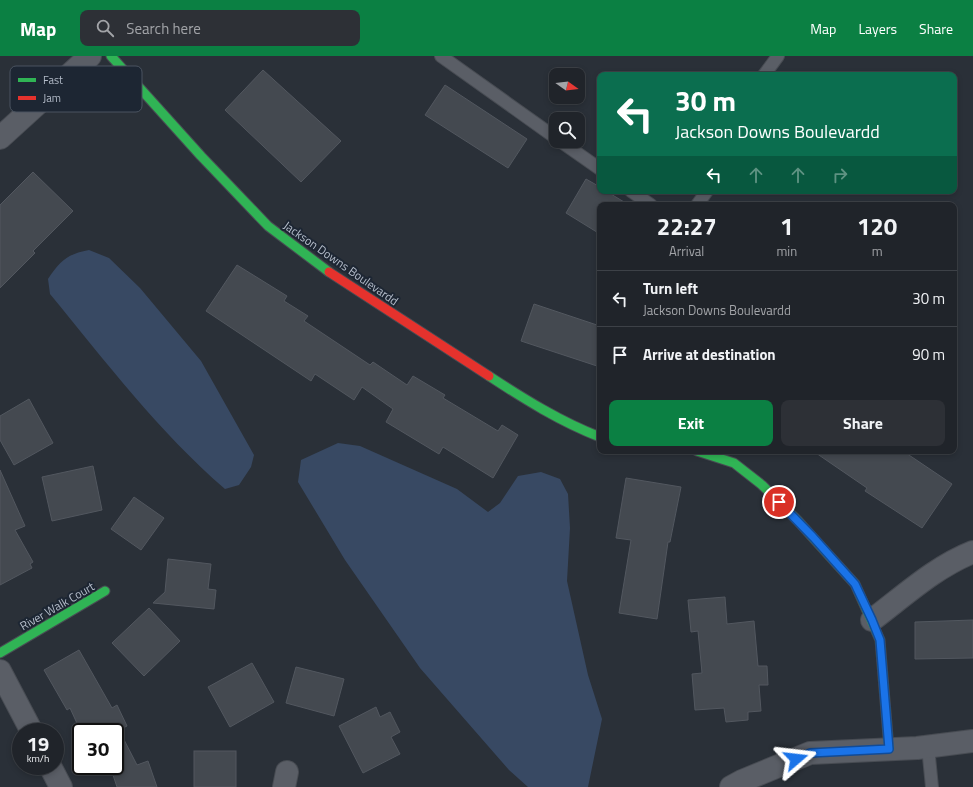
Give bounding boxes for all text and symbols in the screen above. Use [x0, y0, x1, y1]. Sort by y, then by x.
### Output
search box [80, 10, 360, 46]
text: Map [20, 14, 56, 43]
icon: search [94, 17, 116, 39]
text: Search here [126, 17, 201, 40]
text: Map [810, 18, 836, 39]
text: Layers [858, 18, 897, 39]
text: Share [919, 18, 953, 39]
legend [10, 66, 142, 112]
north arrow [549, 68, 585, 104]
map controls [549, 68, 585, 148]
text: Fast [43, 72, 63, 88]
text: 30 m [675, 79, 736, 122]
icon: left [609, 88, 661, 140]
text: Jam [43, 90, 61, 106]
button: search [549, 112, 585, 148]
text: Jackson Downs Boulevardd [675, 118, 880, 145]
icon: left [703, 164, 725, 186]
icon: ahead [745, 164, 767, 186]
icon: ahead [787, 164, 809, 186]
icon: right [829, 164, 851, 186]
text: 22:27 [657, 208, 717, 244]
text: 1 [780, 208, 794, 244]
text: 120 [857, 208, 897, 244]
street label: Jackson Downs Boulevardd [280, 216, 402, 310]
text: Arrival [669, 241, 704, 261]
text: min [776, 241, 797, 261]
text: m [872, 241, 883, 261]
text: Turn left [643, 277, 698, 300]
text: 30 m [912, 287, 945, 310]
icon: left [609, 288, 631, 310]
text: Jackson Downs Boulevardd [643, 300, 791, 320]
text: Arrive at destination [643, 343, 776, 366]
text: 90 m [912, 343, 945, 366]
icon: arrive [609, 344, 631, 366]
button: Exit [609, 400, 773, 446]
button: Share [781, 400, 945, 446]
pin [762, 485, 796, 519]
icon: arrive [768, 491, 790, 513]
street label: River Walk Court [16, 576, 99, 635]
speed limit sign: 30 [72, 723, 124, 775]
text: 19 [27, 728, 49, 759]
position arrow [775, 738, 817, 780]
text: km/h [27, 751, 49, 766]

